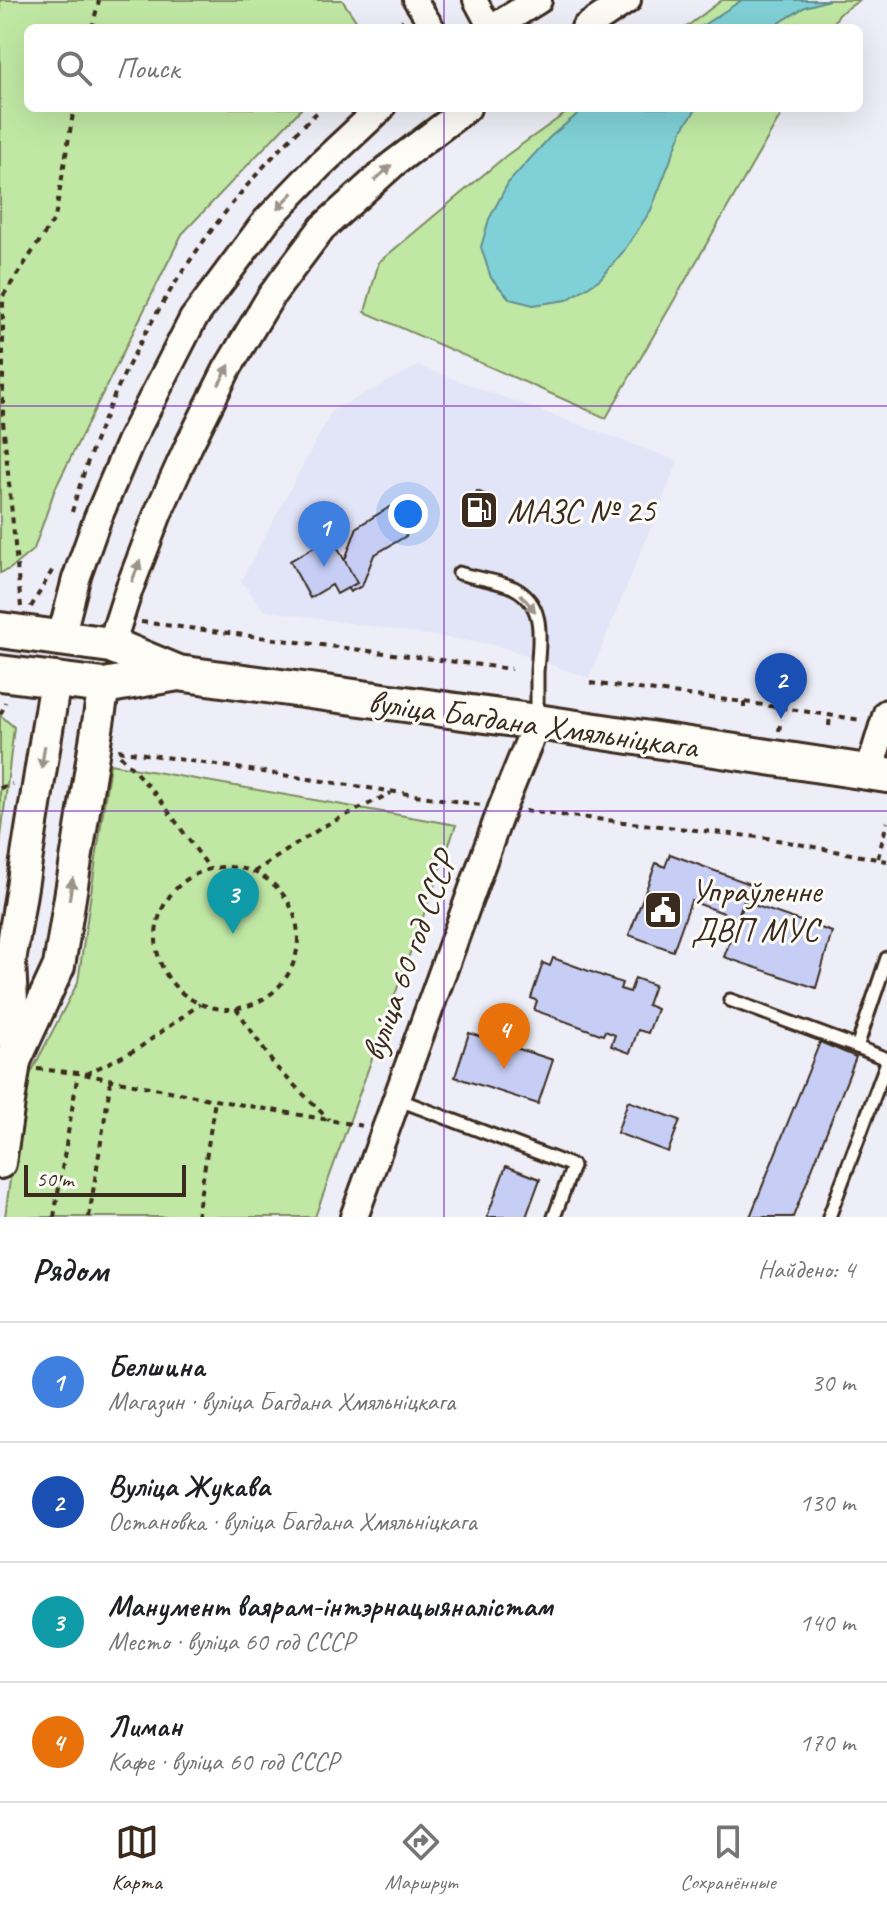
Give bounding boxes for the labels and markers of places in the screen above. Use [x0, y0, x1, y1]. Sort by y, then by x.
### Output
fuel station icon: МАЗС № 25 [458, 489, 500, 531]
place label: МАЗС № 25 [507, 489, 657, 532]
pin: 1 [298, 501, 350, 567]
pin: 2 [755, 653, 807, 719]
pin: 3 [207, 868, 259, 934]
place label: Упраўленне ДВП МУС [691, 869, 823, 951]
public building icon: Упраўленне ДВП МУС [642, 889, 684, 931]
pin: 4 [478, 1003, 530, 1069]

